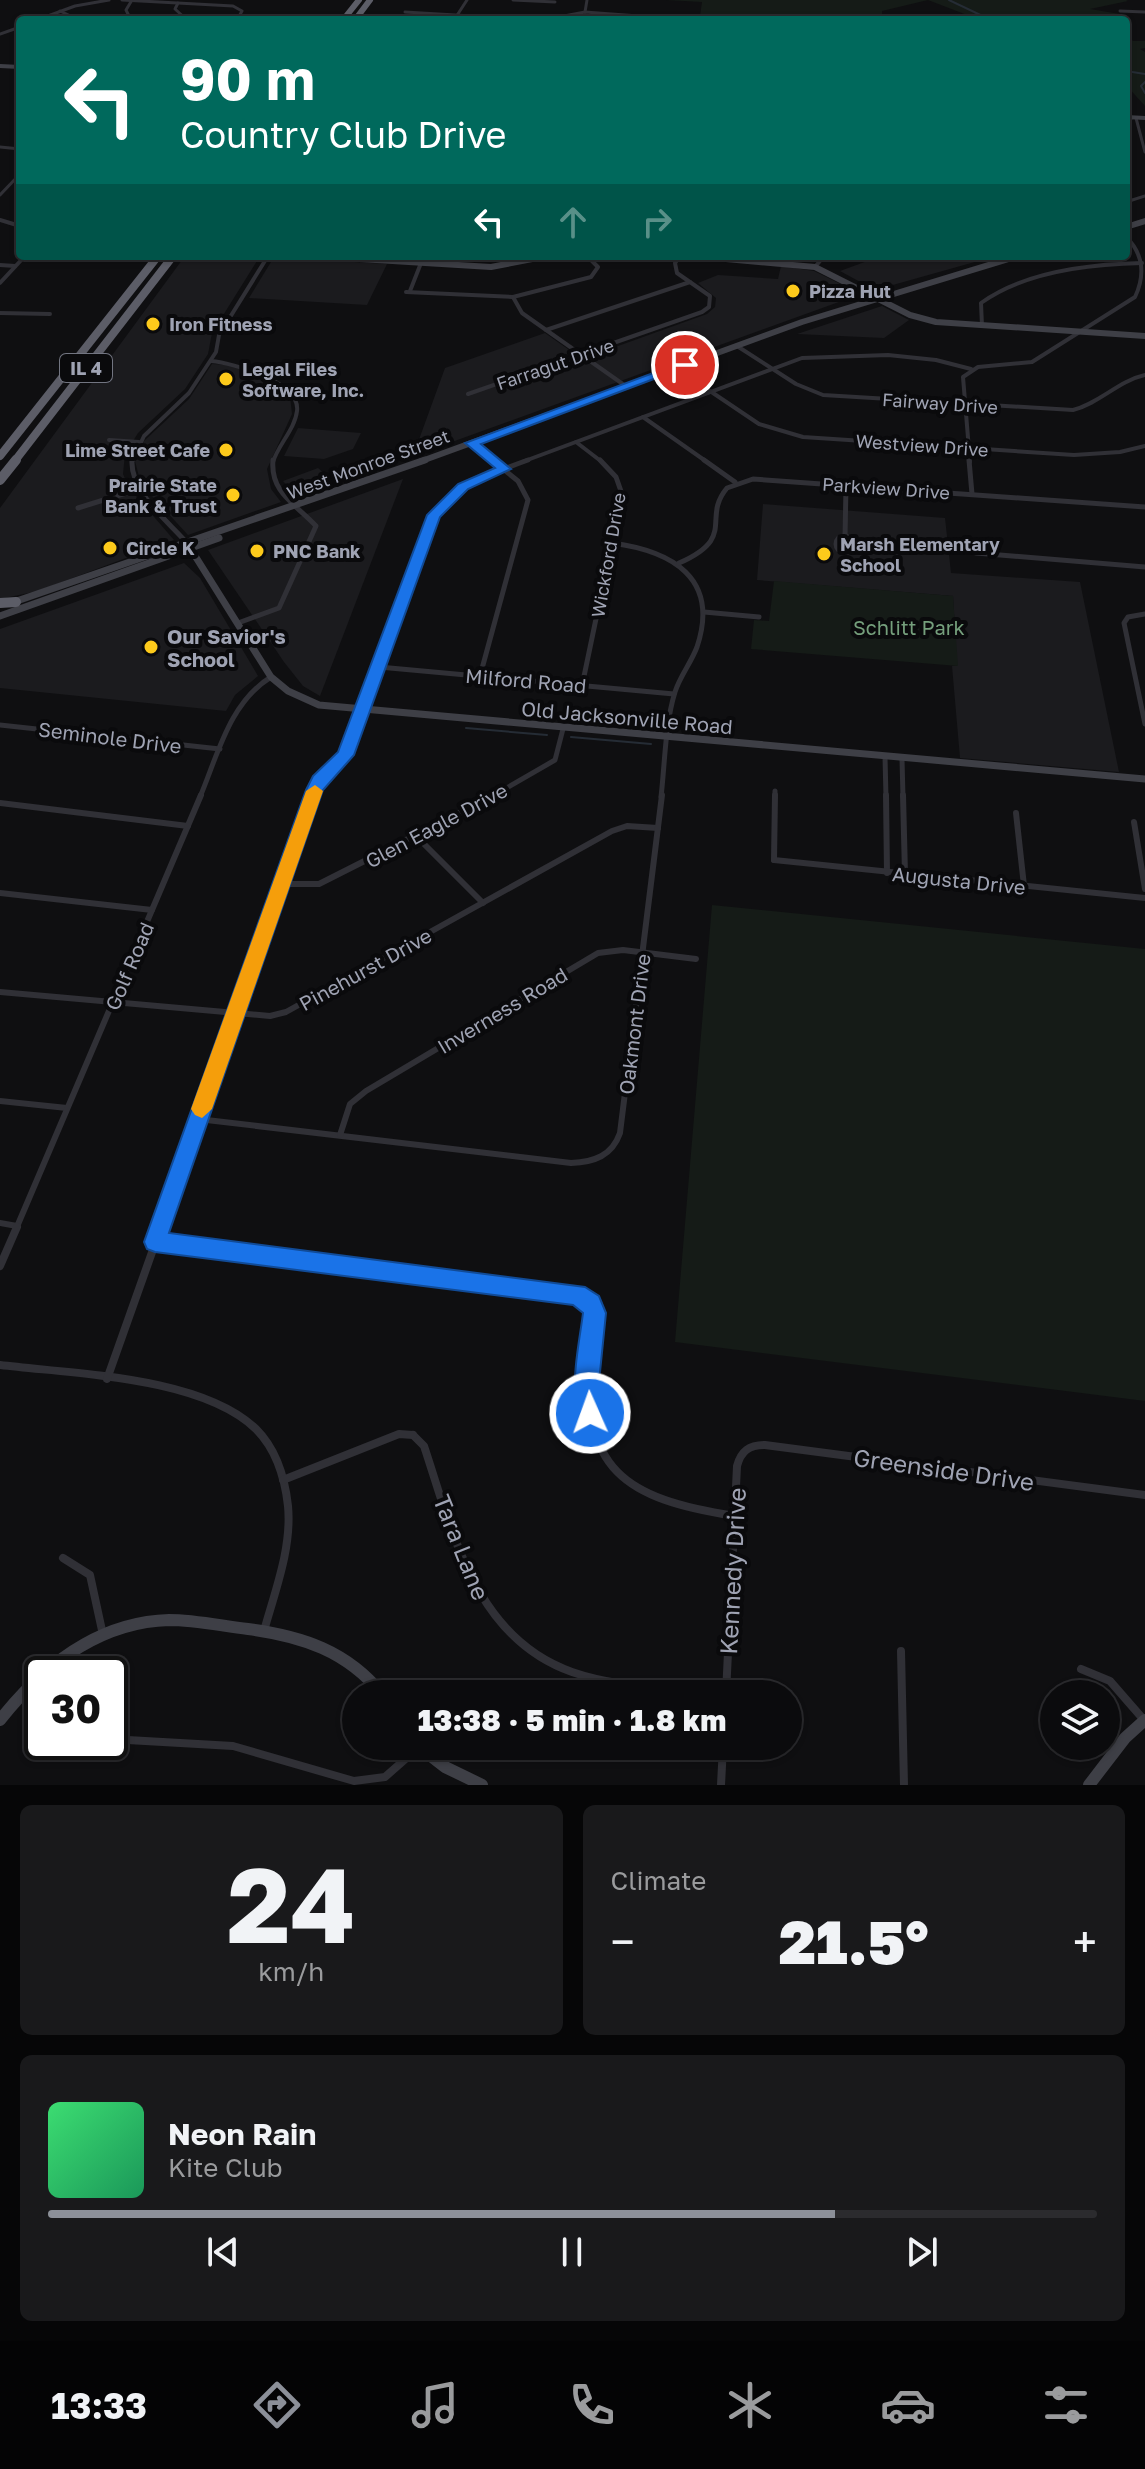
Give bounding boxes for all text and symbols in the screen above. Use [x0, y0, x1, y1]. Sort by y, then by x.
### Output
text: 90 m [180, 45, 315, 112]
icon: left [48, 48, 152, 152]
text: Country Club Drive [180, 113, 506, 156]
icon: left [467, 200, 511, 244]
icon: ahead [551, 200, 595, 244]
icon: right [635, 200, 679, 244]
place label: Pizza Hut [809, 280, 891, 302]
marker: Pizza Hut [784, 282, 802, 300]
place label: Iron Fitness [169, 313, 273, 335]
marker: Iron Fitness [144, 315, 162, 333]
pin [651, 331, 719, 399]
street label: Farragut Drive [493, 334, 617, 394]
icon: arrive [663, 343, 707, 387]
road number: IL 4 [60, 354, 112, 382]
place label: Legal Files Software, Inc. [242, 358, 364, 401]
marker: Legal Files Software, Inc. [217, 370, 235, 388]
street label: Fairway Drive [881, 388, 999, 418]
street label: West Monroe Street [284, 424, 452, 504]
street label: Westview Drive [855, 429, 989, 461]
place label: Lime Street Cafe [65, 439, 210, 461]
marker: Lime Street Cafe [217, 441, 235, 459]
street label: Parkview Drive [821, 473, 951, 503]
place label: Prairie State Bank & Trust [105, 474, 217, 517]
marker: Prairie State Bank & Trust [224, 486, 242, 504]
street label: Wickford Drive [586, 491, 630, 619]
place label: Marsh Elementary School [840, 533, 1000, 576]
place label: Circle K [126, 537, 195, 559]
marker: Circle K [101, 539, 119, 557]
place label: PNC Bank [273, 540, 361, 562]
marker: PNC Bank [248, 542, 266, 560]
marker: Marsh Elementary School [815, 545, 833, 563]
park label: Schlitt Park [853, 615, 965, 639]
place label: Our Savior's School [167, 624, 286, 671]
marker: Our Savior's School [142, 638, 160, 656]
street label: Milford Road [464, 663, 588, 697]
street label: Old Jacksonville Road [520, 696, 734, 738]
street label: Seminole Drive [37, 716, 183, 758]
street label: Glen Eagle Drive [361, 778, 511, 872]
street label: Augusta Drive [891, 861, 1027, 899]
street label: Golf Road [100, 918, 158, 1014]
street label: Pinehurst Drive [295, 923, 435, 1015]
street label: Oakmont Drive [613, 952, 655, 1096]
street label: Inverness Road [433, 962, 571, 1058]
position arrow [548, 1371, 632, 1455]
street label: Greenside Drive [852, 1442, 1036, 1496]
street label: Kennedy Drive [713, 1487, 751, 1655]
street label: Tara Lane [428, 1490, 496, 1604]
speed limit sign: 30 [24, 1656, 128, 1760]
map controls [1040, 1680, 1120, 1760]
button: layers [1040, 1680, 1120, 1760]
text: 13:38 · 5 min · 1.8 km [418, 1702, 726, 1738]
text: 24 [227, 1841, 355, 1966]
text: Climate [611, 1865, 706, 1896]
text: 21.5° [779, 1905, 929, 1977]
text: − [611, 1915, 635, 1968]
text: + [1073, 1915, 1097, 1968]
text: km/h [258, 1956, 324, 1987]
text: Neon Rain [168, 2116, 316, 2152]
text: Kite Club [168, 2152, 283, 2183]
icon: previous [201, 2230, 245, 2274]
icon: pause [550, 2230, 594, 2274]
icon: next [900, 2230, 944, 2274]
icon: directions [249, 2377, 305, 2433]
icon: music [407, 2377, 463, 2433]
icon: phone [564, 2377, 620, 2433]
icon: climate [722, 2377, 778, 2433]
icon: car [880, 2377, 936, 2433]
icon: filters [1038, 2377, 1094, 2433]
text: 13:33 [51, 2384, 147, 2427]

